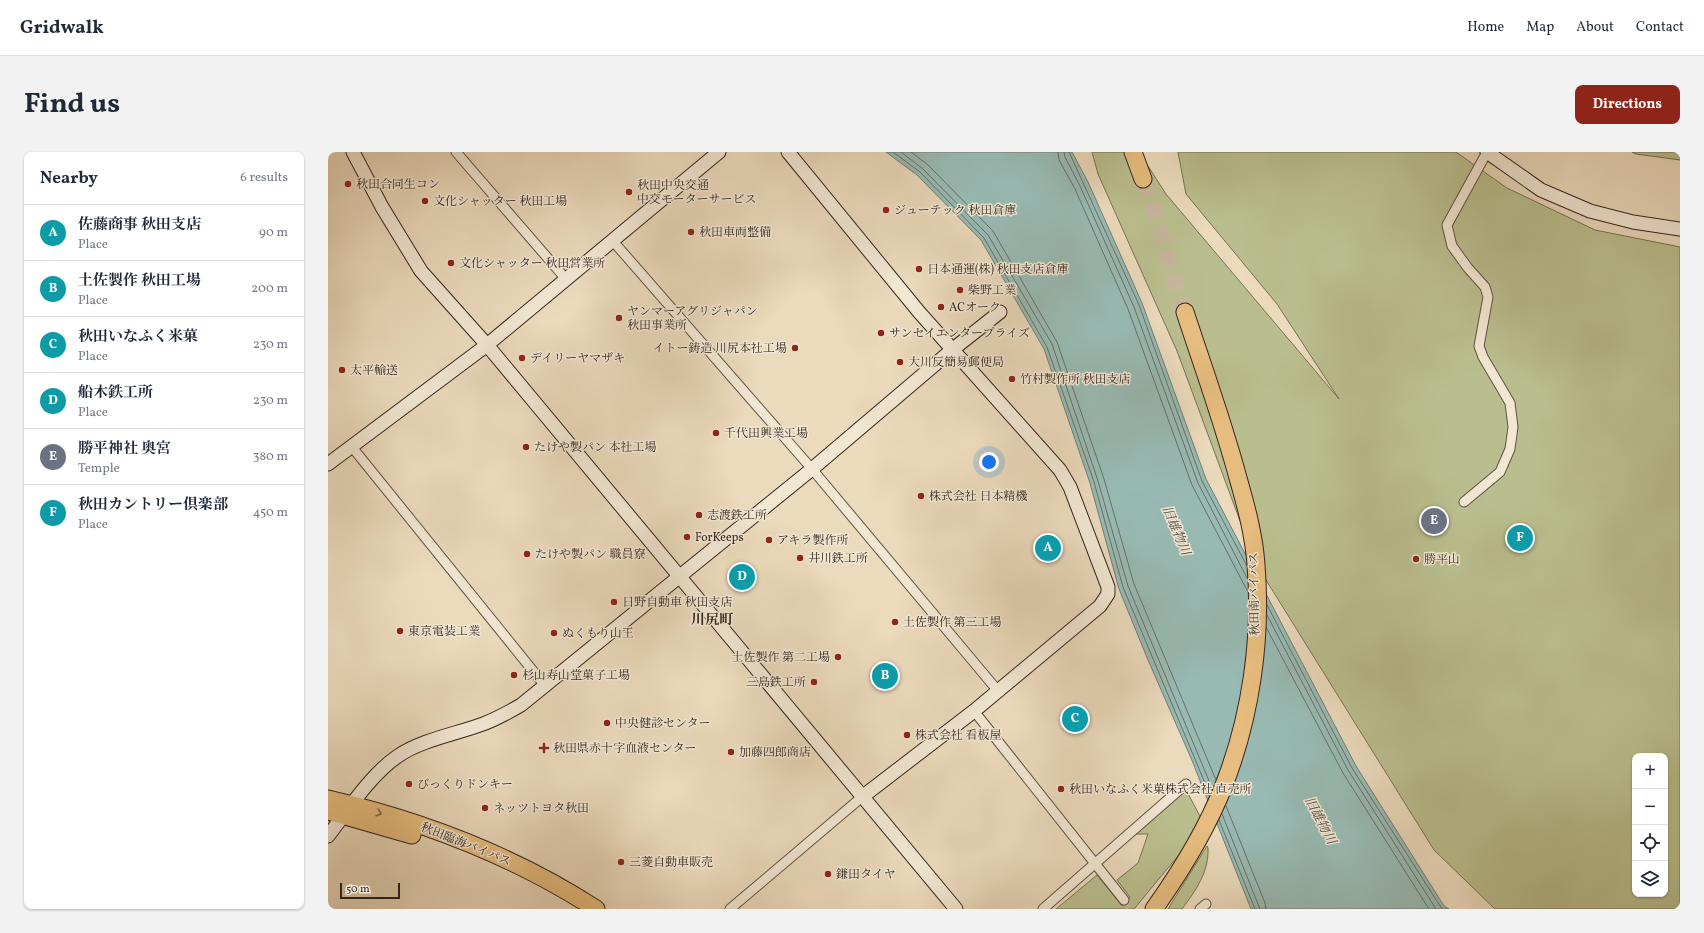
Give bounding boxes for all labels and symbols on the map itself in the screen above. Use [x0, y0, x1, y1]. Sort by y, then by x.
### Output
place label: 秋田合同生コン [356, 177, 440, 193]
place label: 秋田中央交通 中交モーターサービス [637, 178, 757, 208]
marker: 秋田合同生コン [343, 179, 353, 189]
marker: 秋田中央交通 中交モーターサービス [624, 187, 634, 197]
place label: 文化シャッター 秋田工場 [433, 194, 567, 210]
marker: 文化シャッター 秋田工場 [420, 196, 430, 206]
place label: ジューテック 秋田倉庫 [894, 203, 1016, 219]
marker: ジューテック 秋田倉庫 [881, 205, 891, 215]
place label: 秋田車両整備 [699, 225, 771, 241]
marker: 秋田車両整備 [686, 227, 696, 237]
place label: 文化シャッター 秋田営業所 [459, 256, 605, 272]
marker: 文化シャッター 秋田営業所 [446, 258, 456, 268]
place label: 日本通運(株) 秋田支店倉庫 [927, 262, 1068, 278]
marker: 日本通運(株) 秋田支店倉庫 [914, 264, 924, 274]
place label: 柴野工業 [968, 283, 1016, 299]
marker: 柴野工業 [955, 285, 965, 295]
place label: ACオーク [949, 300, 1001, 316]
marker: ACオーク [936, 302, 946, 312]
place label: ヤンマーアグリジャパン 秋田事業所 [627, 304, 758, 334]
marker: ヤンマーアグリジャパン 秋田事業所 [614, 313, 624, 323]
place label: サンセイエンタープライズ [889, 326, 1030, 342]
marker: サンセイエンタープライズ [876, 328, 886, 338]
place label: イトー鋳造 川尻本社工場 [653, 341, 787, 357]
marker: イトー鋳造 川尻本社工場 [790, 343, 800, 353]
place label: デイリーヤマザキ [530, 351, 625, 367]
marker: デイリーヤマザキ [517, 353, 527, 363]
place label: 大川反簡易郵便局 [908, 355, 1004, 371]
marker: 大川反簡易郵便局 [895, 357, 905, 367]
place label: 太平輸送 [350, 363, 398, 379]
marker: 太平輸送 [337, 365, 347, 375]
place label: 竹村製作所 秋田支店 [1020, 372, 1130, 388]
marker: 竹村製作所 秋田支店 [1007, 374, 1017, 384]
place label: 千代田興業工場 [724, 426, 808, 442]
marker: 千代田興業工場 [711, 428, 721, 438]
place label: たけや製パン 本社工場 [534, 440, 656, 456]
marker: たけや製パン 本社工場 [521, 442, 531, 452]
your location [979, 452, 999, 472]
place label: 株式会社 日本精機 [929, 489, 1027, 505]
marker: 株式会社 日本精機 [916, 491, 926, 501]
water label: 旧雄物川 [1157, 503, 1194, 560]
pin: E [1421, 506, 1447, 536]
place label: 志渡鉄工所 [707, 508, 767, 524]
marker: 志渡鉄工所 [694, 510, 704, 520]
pin: F [1507, 523, 1533, 553]
place label: ForKeeps [695, 530, 744, 546]
marker: ForKeeps [682, 532, 692, 542]
place label: アキラ製作所 [777, 533, 849, 549]
pin: A [1035, 533, 1061, 563]
marker: アキラ製作所 [764, 535, 774, 545]
place label: たけや製パン 職員寮 [535, 547, 645, 563]
marker: たけや製パン 職員寮 [522, 549, 532, 559]
place label: 井川鉄工所 [808, 551, 868, 567]
street label: 秋田南バイパス [1246, 552, 1264, 636]
place label: 勝平山 [1424, 552, 1460, 568]
marker: 井川鉄工所 [795, 553, 805, 563]
marker: 勝平山 [1411, 554, 1421, 564]
pin: D [729, 562, 755, 592]
place label: 日野自動車 秋田支店 [622, 595, 732, 611]
marker: 日野自動車 秋田支店 [609, 597, 619, 607]
district label: 川尻町 [691, 611, 734, 630]
place label: 土佐製作 第三工場 [903, 615, 1001, 631]
marker: 土佐製作 第三工場 [890, 617, 900, 627]
place label: 東京電装工業 [408, 624, 480, 640]
marker: 東京電装工業 [395, 626, 405, 636]
place label: ぬくもり山王 [562, 626, 634, 642]
marker: ぬくもり山王 [549, 628, 559, 638]
place label: 土佐製作 第二工場 [732, 650, 830, 666]
marker: 土佐製作 第二工場 [833, 652, 843, 662]
pin: B [872, 661, 898, 691]
place label: 杉山寿山堂菓子工場 [522, 668, 630, 684]
marker: 杉山寿山堂菓子工場 [509, 670, 519, 680]
place label: 三島鉄工所 [746, 675, 806, 691]
marker: 三島鉄工所 [809, 677, 819, 687]
pin: C [1062, 704, 1088, 734]
place label: 中央健診センター [615, 716, 711, 732]
marker: 中央健診センター [602, 718, 612, 728]
place label: 株式会社 看板屋 [915, 728, 1001, 744]
marker: 株式会社 看板屋 [902, 730, 912, 740]
place label: 秋田県赤十字血液センター [553, 741, 697, 757]
marker: 秋田県赤十字血液センター [538, 742, 550, 754]
place label: 加藤四郎商店 [739, 745, 811, 761]
marker: 加藤四郎商店 [726, 747, 736, 757]
place label: びっくりドンキー [417, 777, 513, 793]
marker: びっくりドンキー [404, 779, 414, 789]
place label: 秋田いなふく米菓株式会社 直売所 [1069, 782, 1251, 798]
marker: 秋田いなふく米菓株式会社 直売所 [1056, 784, 1066, 794]
water label: 旧雄物川 [1299, 794, 1340, 850]
place label: ネッツトヨタ秋田 [493, 801, 589, 817]
marker: ネッツトヨタ秋田 [480, 803, 490, 813]
one-way arrow [375, 808, 382, 817]
street label: 秋田臨海バイパス [418, 820, 513, 870]
place label: 三菱自動車販売 [629, 855, 713, 871]
marker: 三菱自動車販売 [616, 857, 626, 867]
place label: 鎌田タイヤ [836, 867, 896, 883]
marker: 鎌田タイヤ [823, 869, 833, 879]
scale bar [340, 881, 400, 900]

